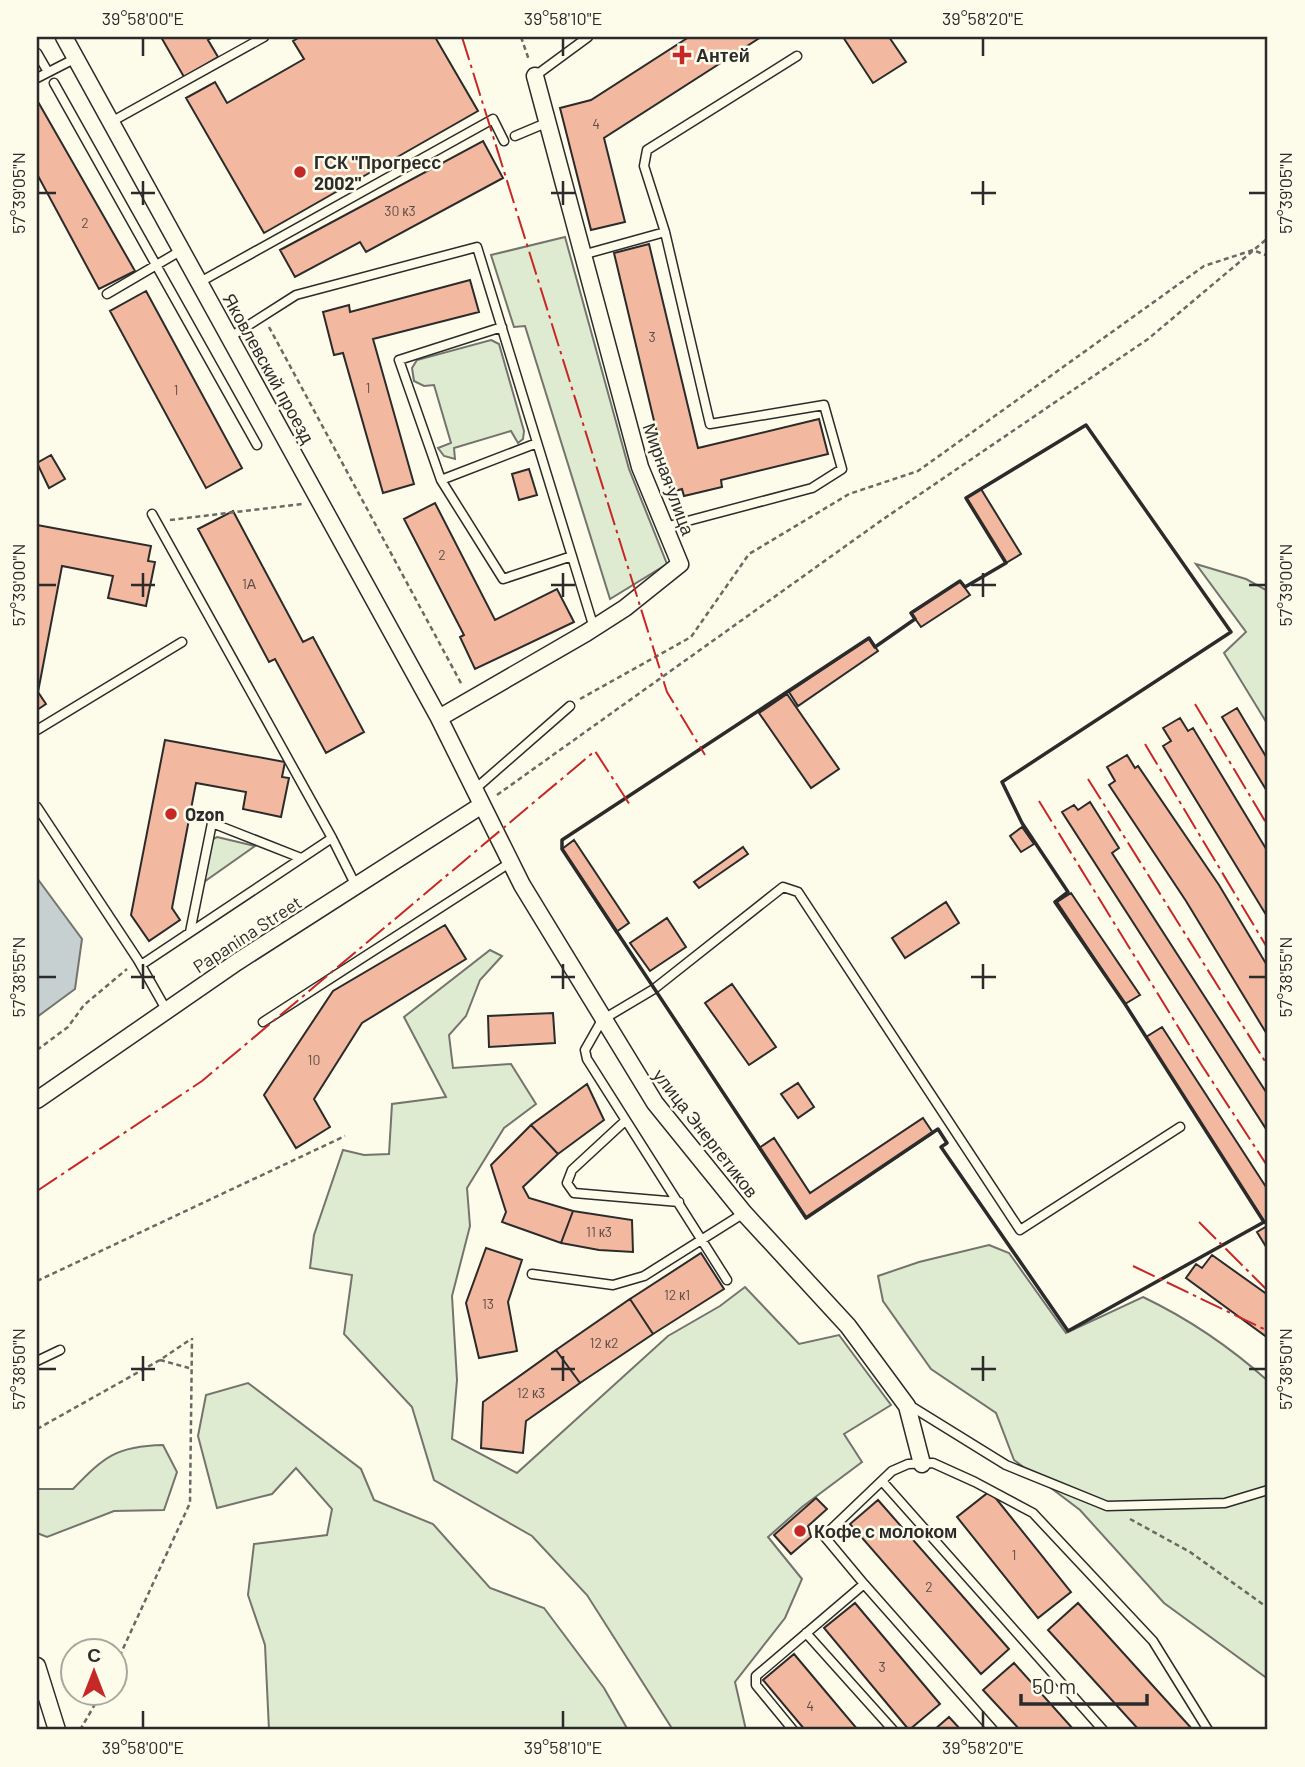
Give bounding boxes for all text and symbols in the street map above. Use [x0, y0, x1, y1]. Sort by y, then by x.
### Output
text: 39°58'00"E [102, 7, 184, 29]
text: 39°58'10"E [524, 7, 602, 29]
text: 39°58'20"E [942, 7, 1024, 29]
place label: Антей [696, 44, 750, 66]
marker: Антей [674, 47, 690, 63]
house number: 4 [592, 115, 600, 132]
place label: ГСК "Прогресс 2002" [314, 151, 441, 194]
text: 57°39'05"N [7, 152, 29, 234]
text: 57°39'05"N [1274, 152, 1296, 234]
marker: ГСК "Прогресс 2002" [292, 164, 308, 180]
house number: 30 к3 [384, 202, 416, 219]
house number: 2 [81, 214, 89, 231]
street label: Яковлевский проезд [219, 289, 320, 447]
house number: 3 [648, 328, 656, 345]
house number: 1 [366, 379, 370, 396]
house number: 1 [174, 381, 178, 398]
street label: Мирная улица [639, 420, 700, 539]
text: 57°39'00"N [7, 544, 29, 626]
text: 57°39'00"N [1274, 544, 1296, 626]
house number: 2 [438, 546, 446, 563]
house number: 1А [242, 575, 257, 592]
place label: Ozon [185, 803, 224, 825]
marker: Ozon [163, 806, 179, 822]
street label: Papanina Street [189, 891, 305, 977]
text: 57°38'55"N [7, 936, 29, 1018]
text: 57°38'55"N [1274, 936, 1296, 1018]
house number: 10 [308, 1051, 320, 1068]
street label: улица Энергетиков [649, 1064, 763, 1202]
house number: 11 к3 [586, 1223, 612, 1240]
house number: 12 к1 [664, 1286, 690, 1303]
house number: 13 [482, 1295, 494, 1312]
text: 57°38'50"N [7, 1328, 29, 1410]
text: 57°38'50"N [1274, 1328, 1296, 1410]
house number: 12 к2 [590, 1334, 618, 1351]
house number: 12 к3 [517, 1384, 545, 1401]
place label: Кофе с молоком [814, 1520, 957, 1542]
marker: Кофе с молоком [792, 1523, 808, 1539]
house number: 1 [1012, 1546, 1016, 1563]
house number: 2 [925, 1578, 933, 1595]
north arrow [60, 1638, 130, 1708]
text: С [87, 1643, 101, 1666]
house number: 3 [878, 1658, 886, 1675]
scale bar [1021, 1662, 1148, 1706]
text: 50 m [1032, 1673, 1076, 1698]
house number: 4 [806, 1697, 814, 1714]
text: 39°58'00"E [102, 1736, 184, 1758]
text: 39°58'10"E [524, 1736, 602, 1758]
text: 39°58'20"E [942, 1736, 1024, 1758]

